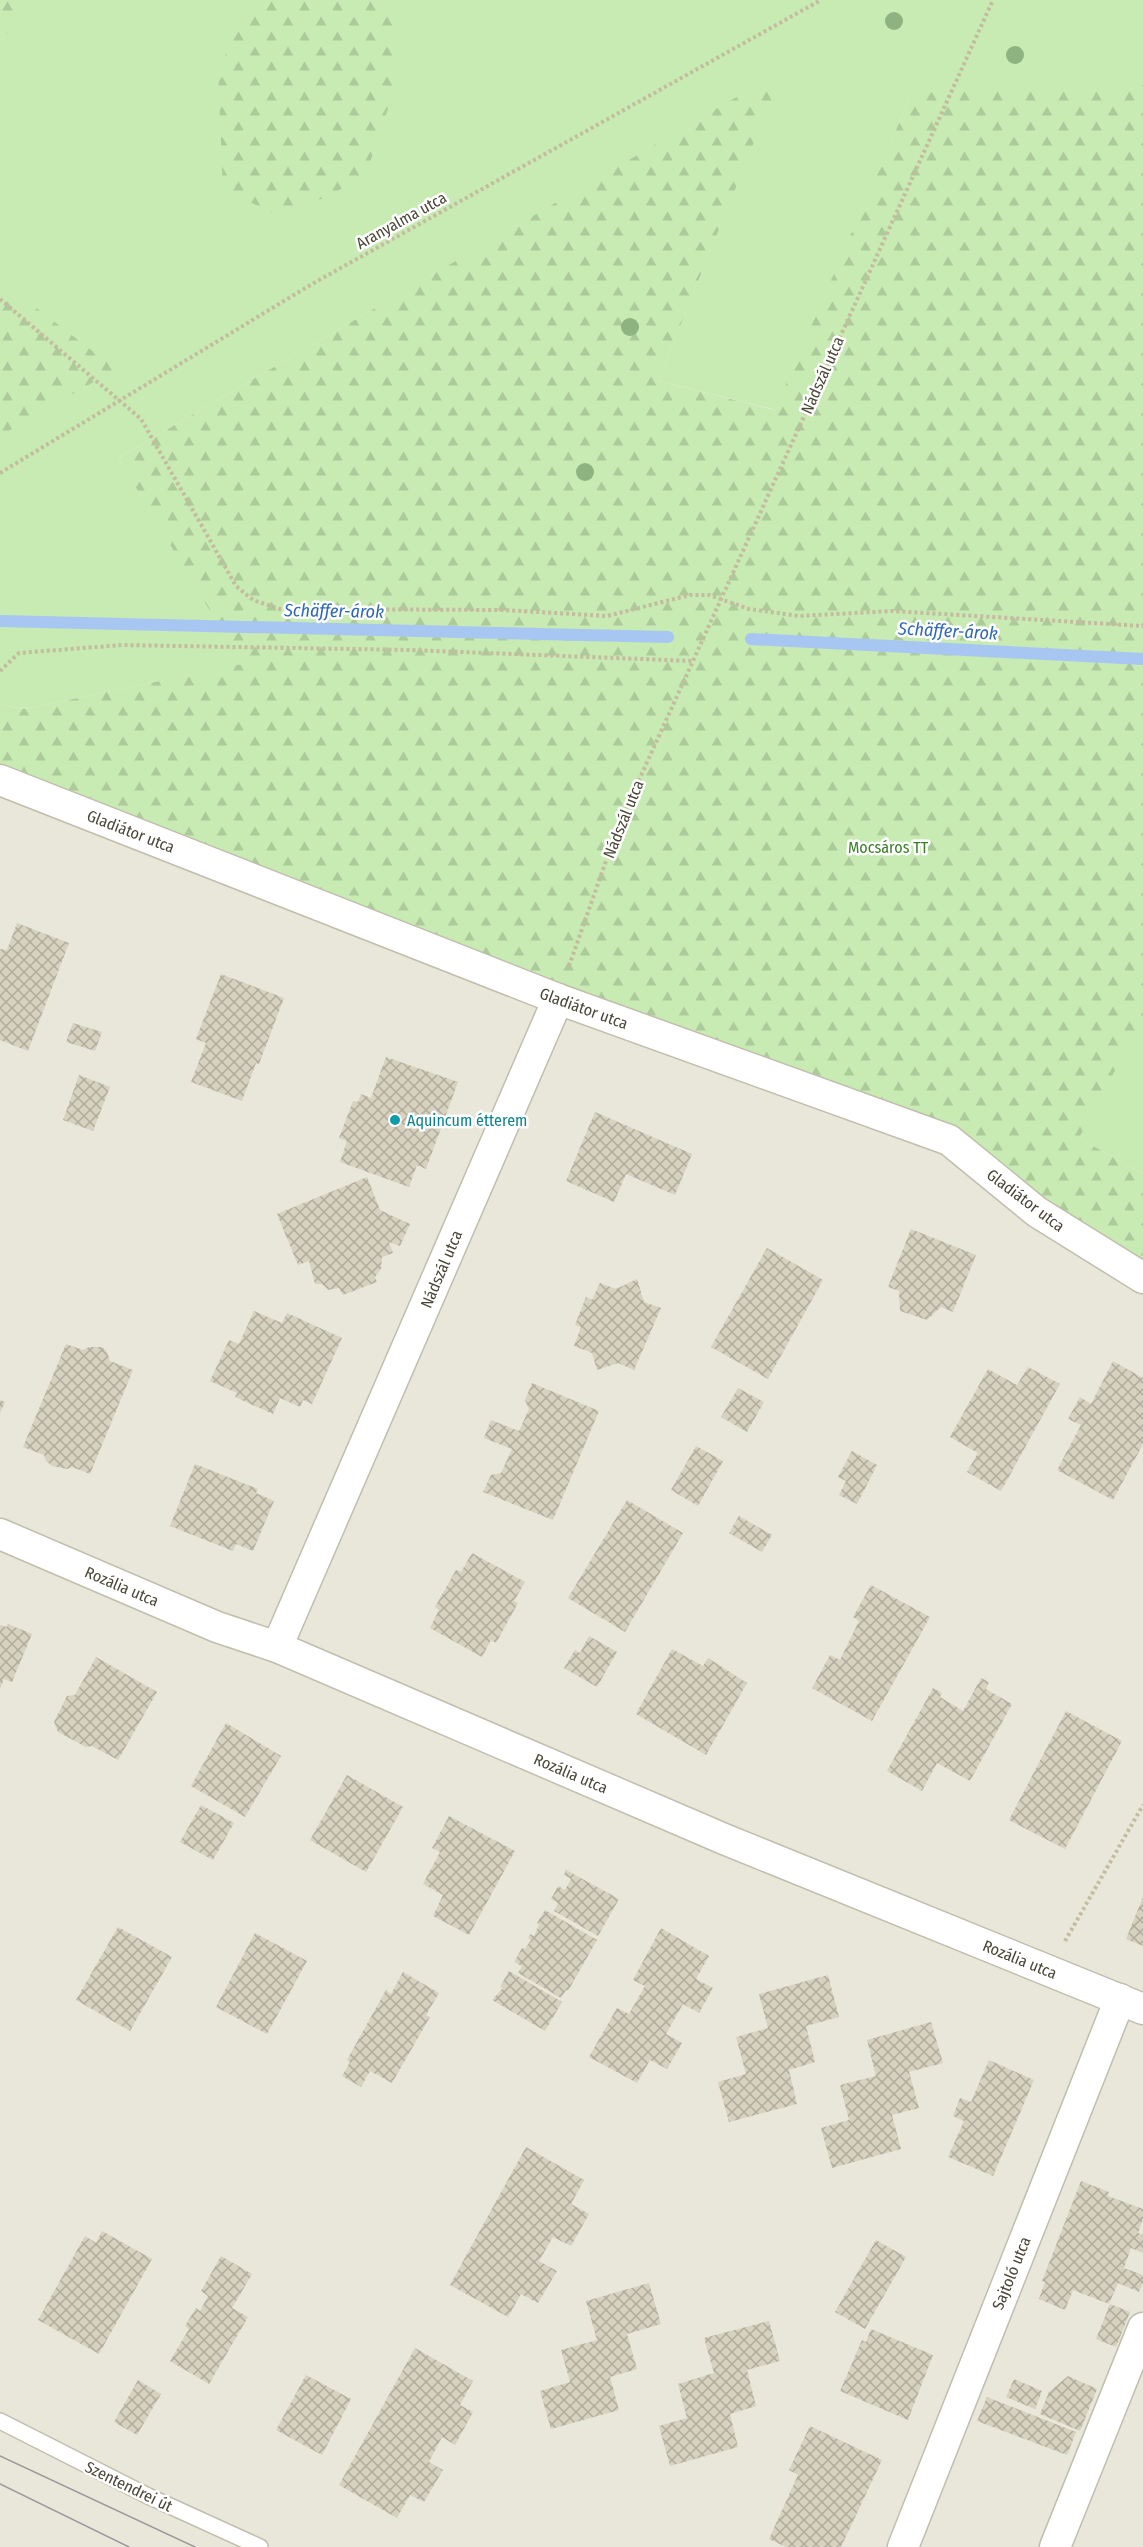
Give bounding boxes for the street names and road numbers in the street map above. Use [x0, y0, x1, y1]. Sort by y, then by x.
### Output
street label: Aranyalma utca [353, 188, 450, 253]
street label: Nádszál utca [797, 333, 848, 417]
street label: Nádszál utca [599, 777, 648, 861]
street label: Gladiátor utca [84, 806, 177, 857]
street label: Gladiátor utca [537, 984, 631, 1033]
street label: Gladiátor utca [983, 1165, 1068, 1236]
street label: Nádszál utca [417, 1227, 466, 1311]
street label: Rozália utca [82, 1562, 162, 1611]
street label: Rozália utca [531, 1749, 611, 1798]
street label: Rozália utca [980, 1936, 1060, 1983]
street label: Sajtoló utca [988, 2234, 1035, 2313]
street label: Szentendrei út [82, 2457, 176, 2516]

